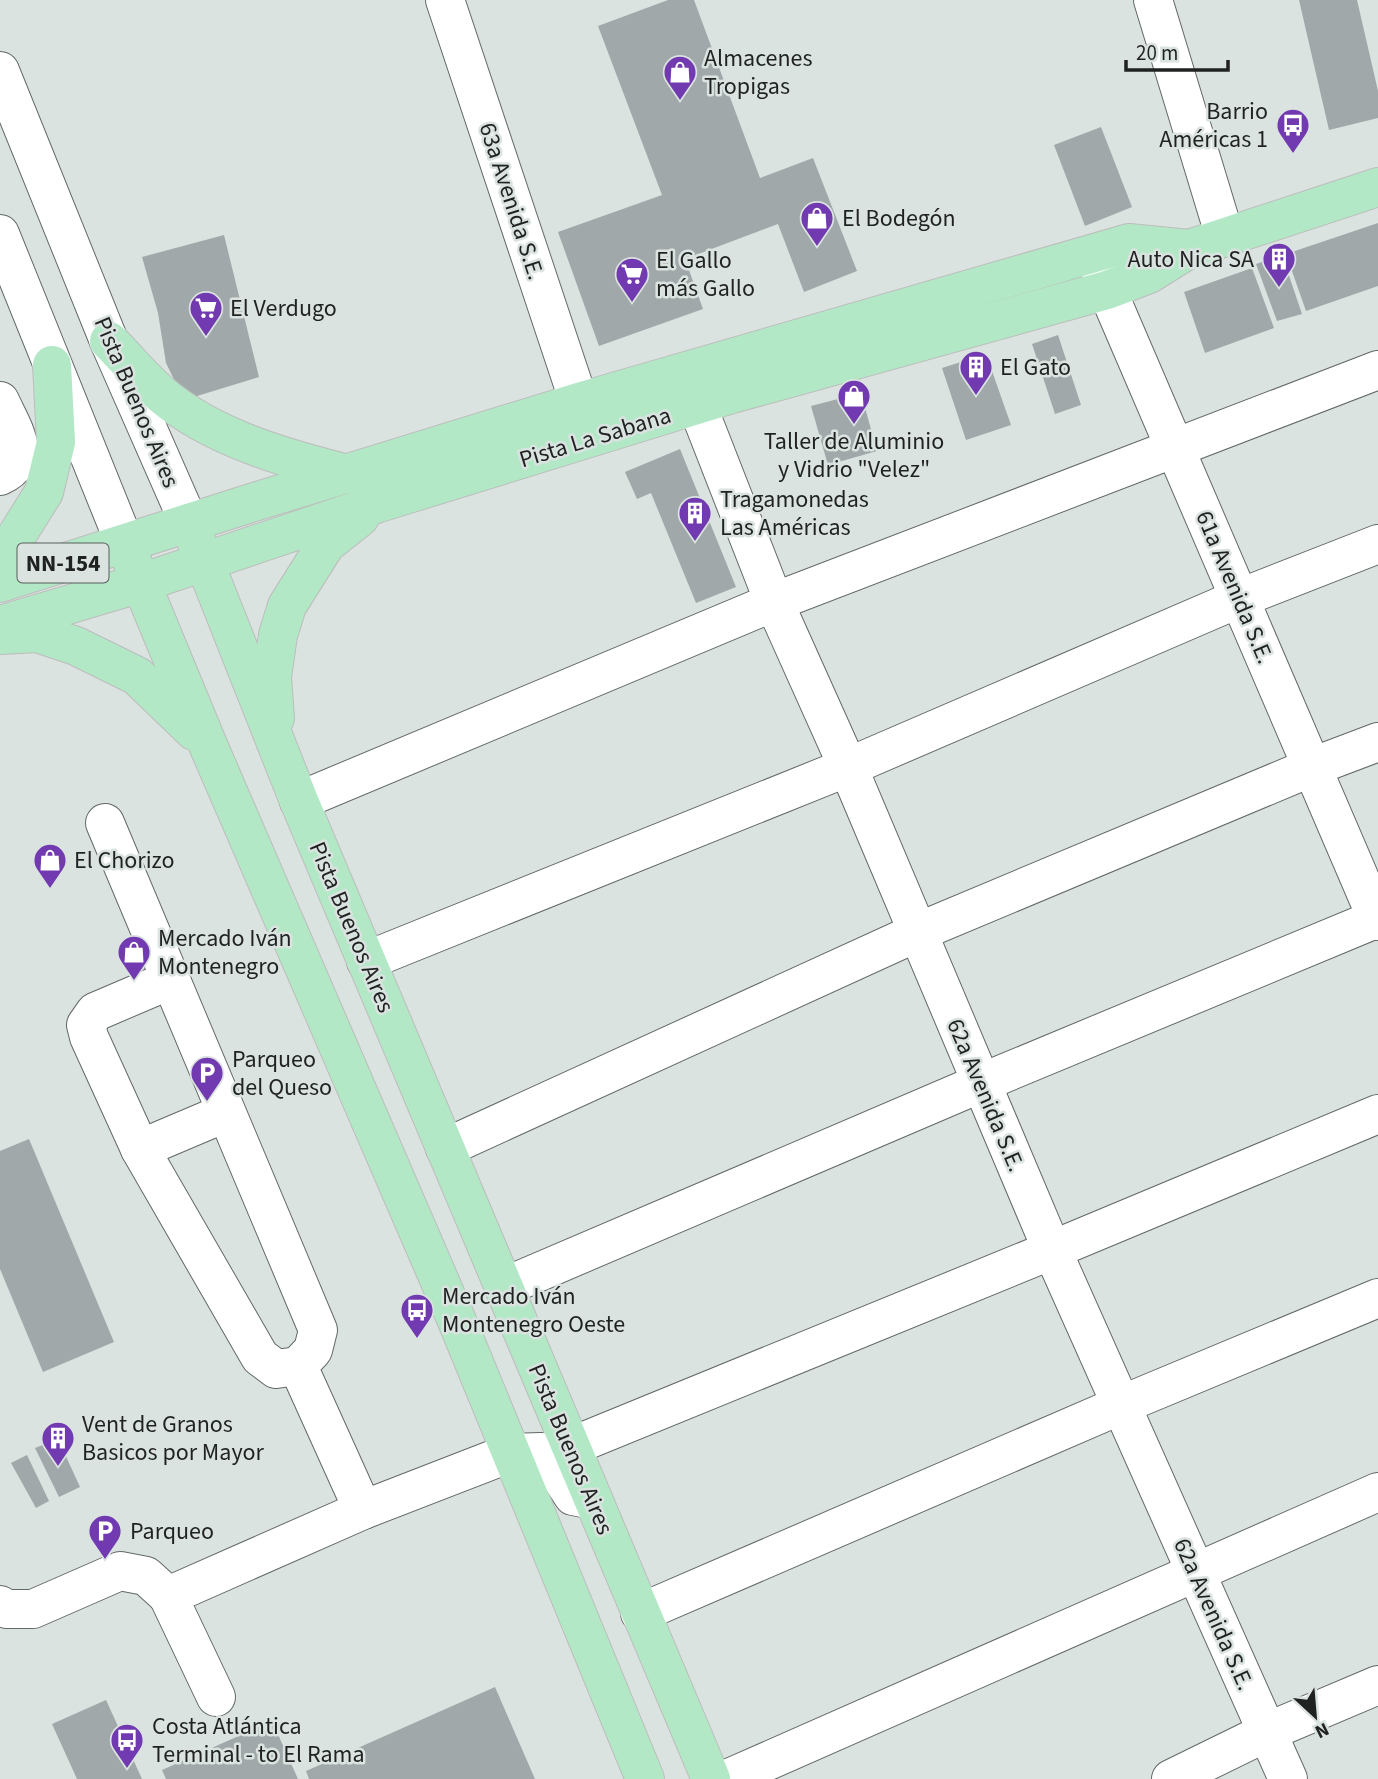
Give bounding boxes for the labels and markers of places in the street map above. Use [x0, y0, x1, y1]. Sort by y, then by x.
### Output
place label: Almacenes Tropigas [704, 41, 813, 104]
shop icon: Almacenes Tropigas [661, 53, 699, 102]
place label: Barrio Américas 1 [1159, 94, 1268, 157]
bus stop icon: Barrio Américas 1 [1274, 106, 1312, 155]
shop icon: El Bodegón [798, 199, 836, 248]
place label: El Bodegón [842, 201, 956, 236]
building icon: Auto Nica SA [1260, 240, 1298, 289]
place label: Auto Nica SA [1128, 242, 1254, 277]
place label: El Gallo más Gallo [656, 243, 755, 306]
supermarket icon: El Gallo más Gallo [613, 255, 651, 304]
supermarket icon: El Verdugo [187, 289, 225, 338]
place label: El Verdugo [230, 291, 337, 326]
building icon: El Gato [957, 348, 995, 397]
place label: El Gato [1000, 350, 1071, 385]
shop icon: Taller de Aluminio y Vidrio "Velez" [835, 377, 873, 426]
place label: Taller de Aluminio y Vidrio "Velez" [764, 424, 944, 487]
place label: Tragamonedas Las Américas [720, 482, 869, 545]
building icon: Tragamonedas Las Américas [676, 494, 714, 543]
shop icon: El Chorizo [31, 841, 69, 890]
place label: El Chorizo [74, 843, 175, 878]
place label: Mercado Iván Montenegro [158, 921, 292, 984]
shop icon: Mercado Iván Montenegro [115, 933, 153, 982]
place label: Parqueo del Queso [232, 1042, 332, 1105]
parking icon: Parqueo del Queso [188, 1054, 226, 1103]
place label: Mercado Iván Montenegro Oeste [442, 1279, 625, 1342]
bus stop icon: Mercado Iván Montenegro Oeste [398, 1291, 436, 1340]
place label: Vent de Granos Basicos por Mayor [82, 1407, 265, 1470]
building icon: Vent de Granos Basicos por Mayor [39, 1419, 77, 1468]
parking icon: Parqueo [86, 1512, 124, 1561]
place label: Parqueo [130, 1514, 214, 1549]
place label: Costa Atlántica Terminal - to El Rama [152, 1709, 365, 1772]
bus stop icon: Costa Atlántica Terminal - to El Rama [108, 1721, 146, 1770]

